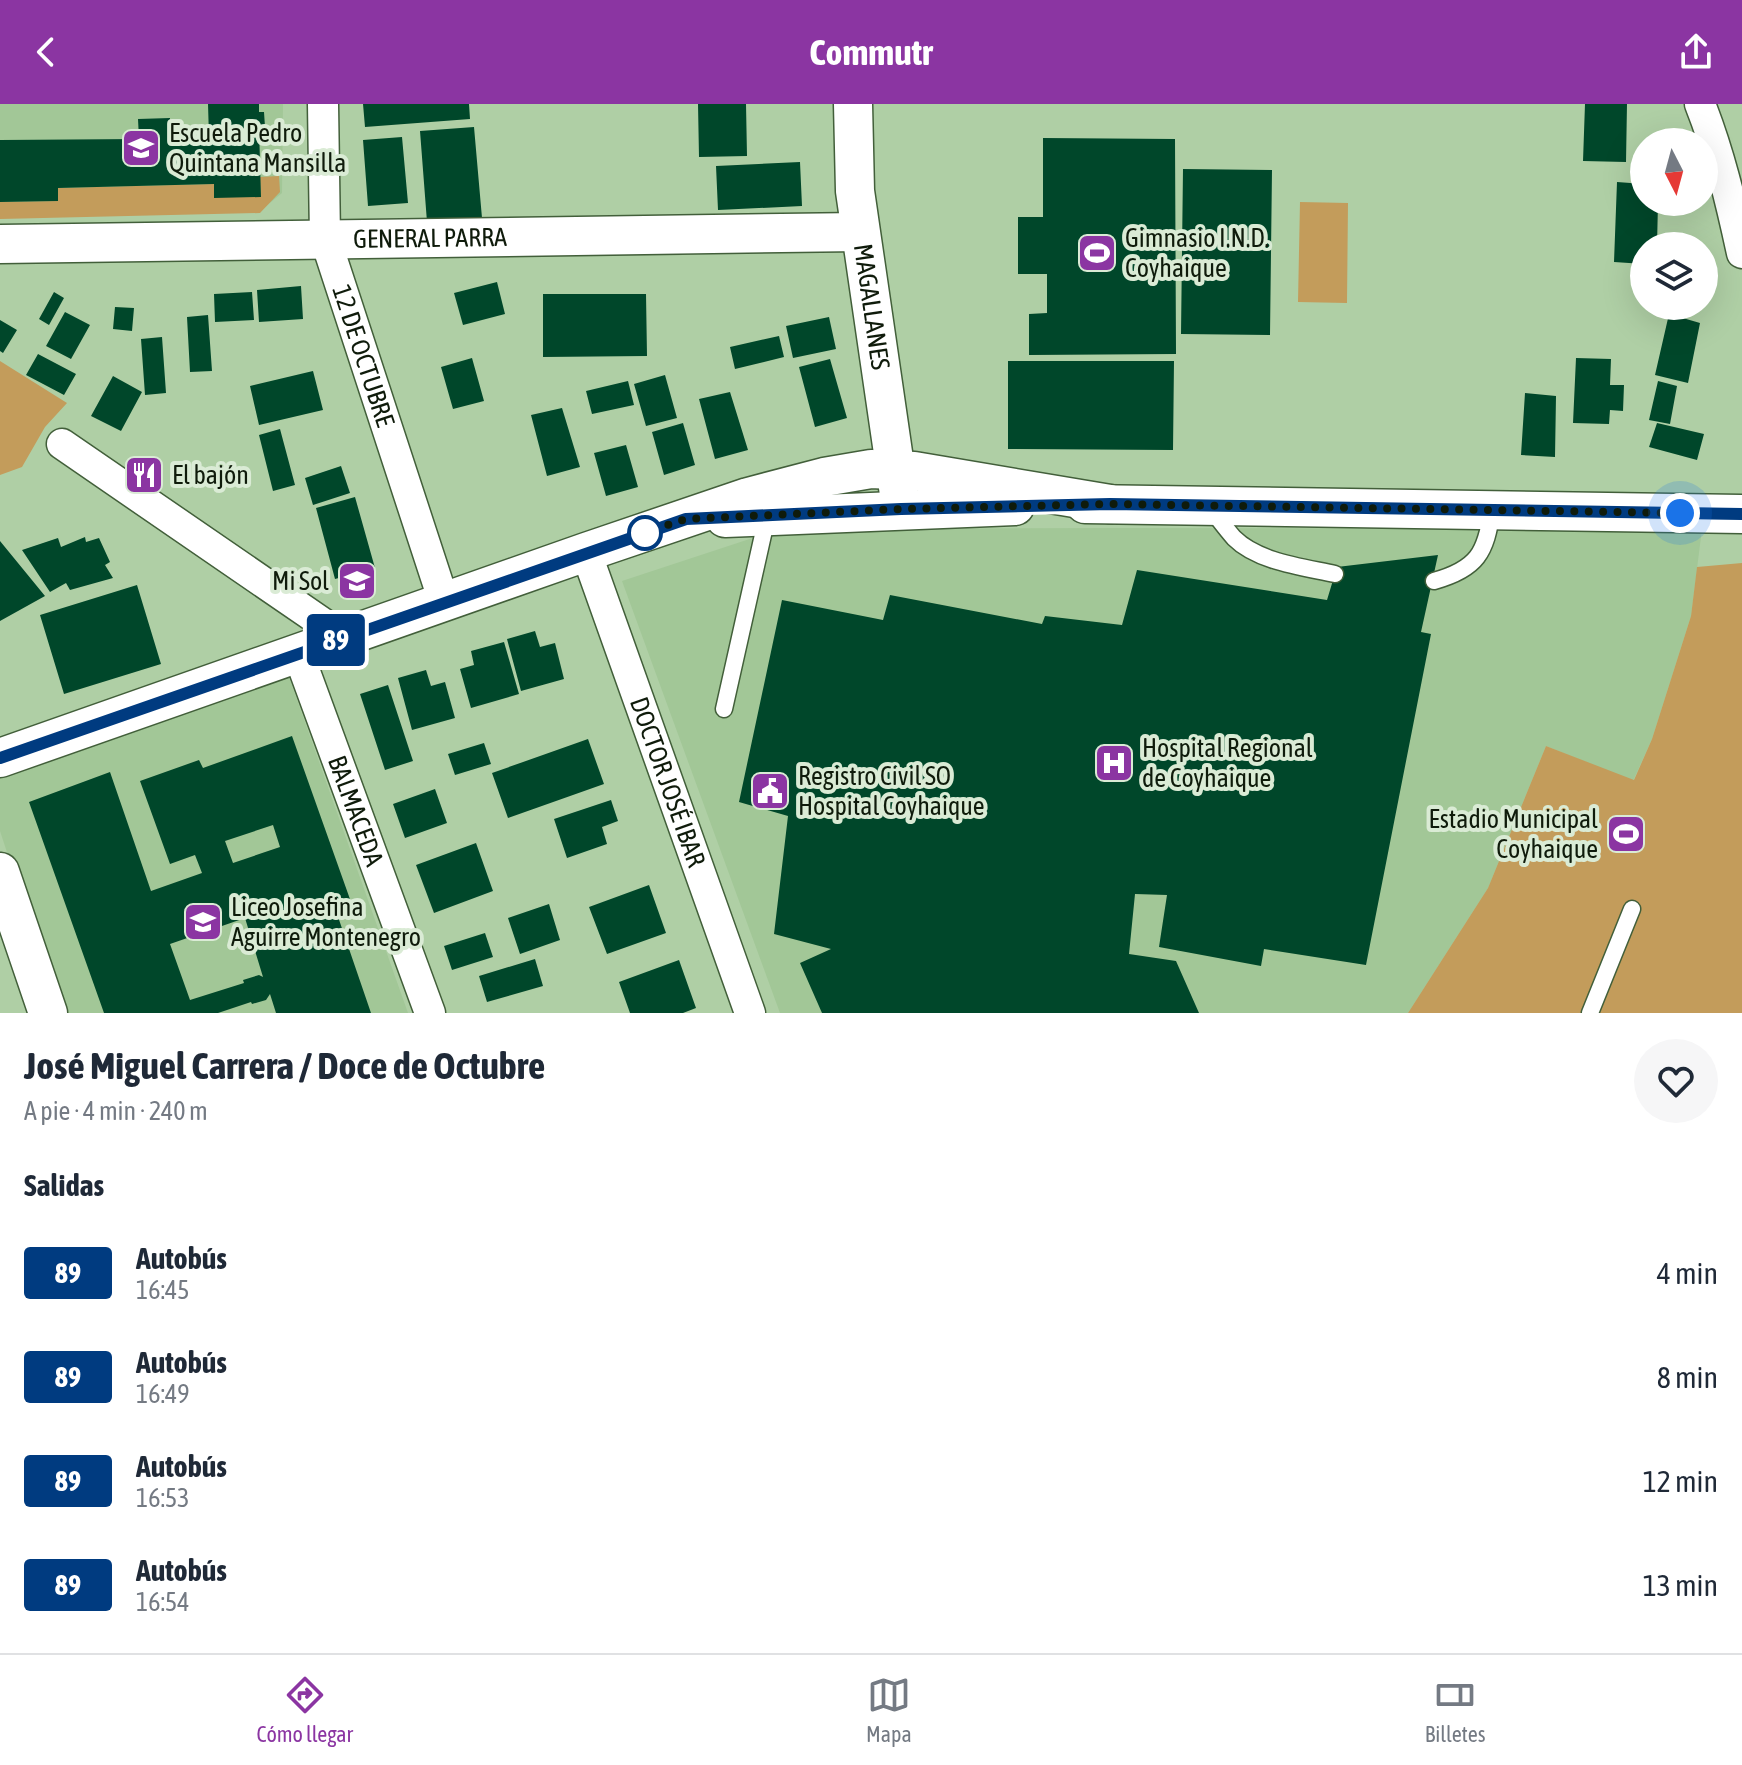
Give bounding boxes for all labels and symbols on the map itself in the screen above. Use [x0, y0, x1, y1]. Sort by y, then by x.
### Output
place label: Escuela Pedro Quintana Mansilla [169, 118, 346, 178]
school or university icon: Escuela Pedro Quintana Mansilla [120, 127, 162, 169]
north arrow [1630, 128, 1718, 216]
street label: GENERAL PARRA [353, 222, 507, 254]
place label: Gimnasio I.N.D. Coyhaique [1125, 223, 1269, 283]
sports icon: Gimnasio I.N.D. Coyhaique [1076, 232, 1118, 274]
street label: MAGALLANES [848, 242, 896, 372]
street label: 12 DE OCTUBRE [326, 281, 401, 431]
restaurant icon: El bajón [123, 454, 165, 496]
place label: El bajón [172, 460, 249, 490]
your location [1660, 493, 1700, 533]
unlabelled marker [628, 516, 662, 550]
school or university icon: Mi Sol [336, 560, 378, 602]
place label: Mi Sol [272, 566, 329, 596]
line badge: 89 [300, 614, 372, 666]
street label: DOCTOR JOSÉ IBAR [624, 693, 712, 871]
place label: Hospital Regional de Coyhaique [1142, 733, 1313, 793]
hospital icon: Hospital Regional de Coyhaique [1093, 742, 1135, 784]
street label: BALMACEDA [322, 751, 390, 870]
place label: Registro Civil SO Hospital Coyhaique [798, 761, 985, 821]
public building icon: Registro Civil SO Hospital Coyhaique [749, 770, 791, 812]
place label: Estadio Municipal Coyhaique [1429, 804, 1598, 864]
sports icon: Estadio Municipal Coyhaique [1605, 813, 1647, 855]
place label: Liceo Josefina Aguirre Montenegro [231, 892, 421, 952]
school or university icon: Liceo Josefina Aguirre Montenegro [182, 901, 224, 943]

